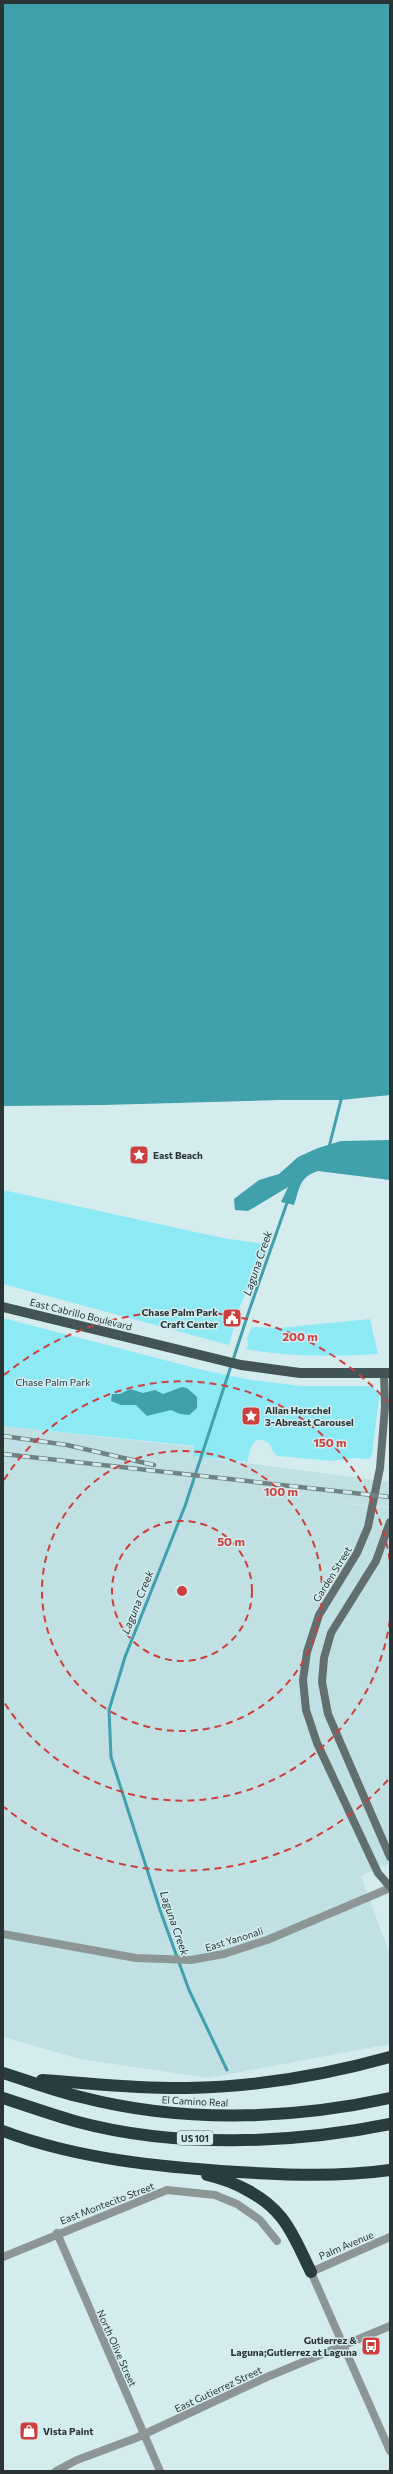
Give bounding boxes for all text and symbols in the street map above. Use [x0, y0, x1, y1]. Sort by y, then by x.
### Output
place icon: East Beach [128, 1144, 150, 1166]
place label: East Beach [153, 1149, 203, 1161]
water label: Laguna Creek [240, 1228, 274, 1297]
street label: East Cabrillo Boulevard [29, 1296, 134, 1333]
place label: Chase Palm Park Craft Center [142, 1306, 218, 1330]
public building icon: Chase Palm Park Craft Center [221, 1307, 243, 1329]
text: 200 m [282, 1329, 318, 1343]
park label: Chase Palm Park [15, 1376, 91, 1388]
place label: Allan Herschel 3-Abreast Carousel [265, 1404, 354, 1428]
place icon: Allan Herschel 3-Abreast Carousel [240, 1405, 262, 1427]
text: 150 m [313, 1435, 347, 1449]
text: 100 m [264, 1484, 298, 1498]
text: 50 m [217, 1534, 245, 1548]
street label: Garden Street [310, 1544, 354, 1604]
water label: Laguna Creek [118, 1567, 156, 1636]
centre of rings [175, 1584, 189, 1598]
water label: Laguna Creek [158, 1889, 192, 1958]
street label: East Yanonali [203, 1924, 265, 1954]
street label: El Camino Real [161, 2093, 229, 2109]
road number: US 101 [177, 2131, 213, 2145]
street label: East Montecito Street [58, 2179, 156, 2227]
street label: Palm Avenue [317, 2228, 375, 2262]
street label: North Olive Street [95, 2308, 139, 2388]
place label: Gutierrez & Laguna;Gutierrez at Laguna [231, 2334, 357, 2358]
bus stop icon: Gutierrez & Laguna;Gutierrez at Laguna [360, 2335, 382, 2357]
street label: East Gutierrez Street [172, 2364, 264, 2414]
shop icon: Vista Paint [18, 2420, 40, 2442]
place label: Vista Paint [43, 2425, 93, 2437]

